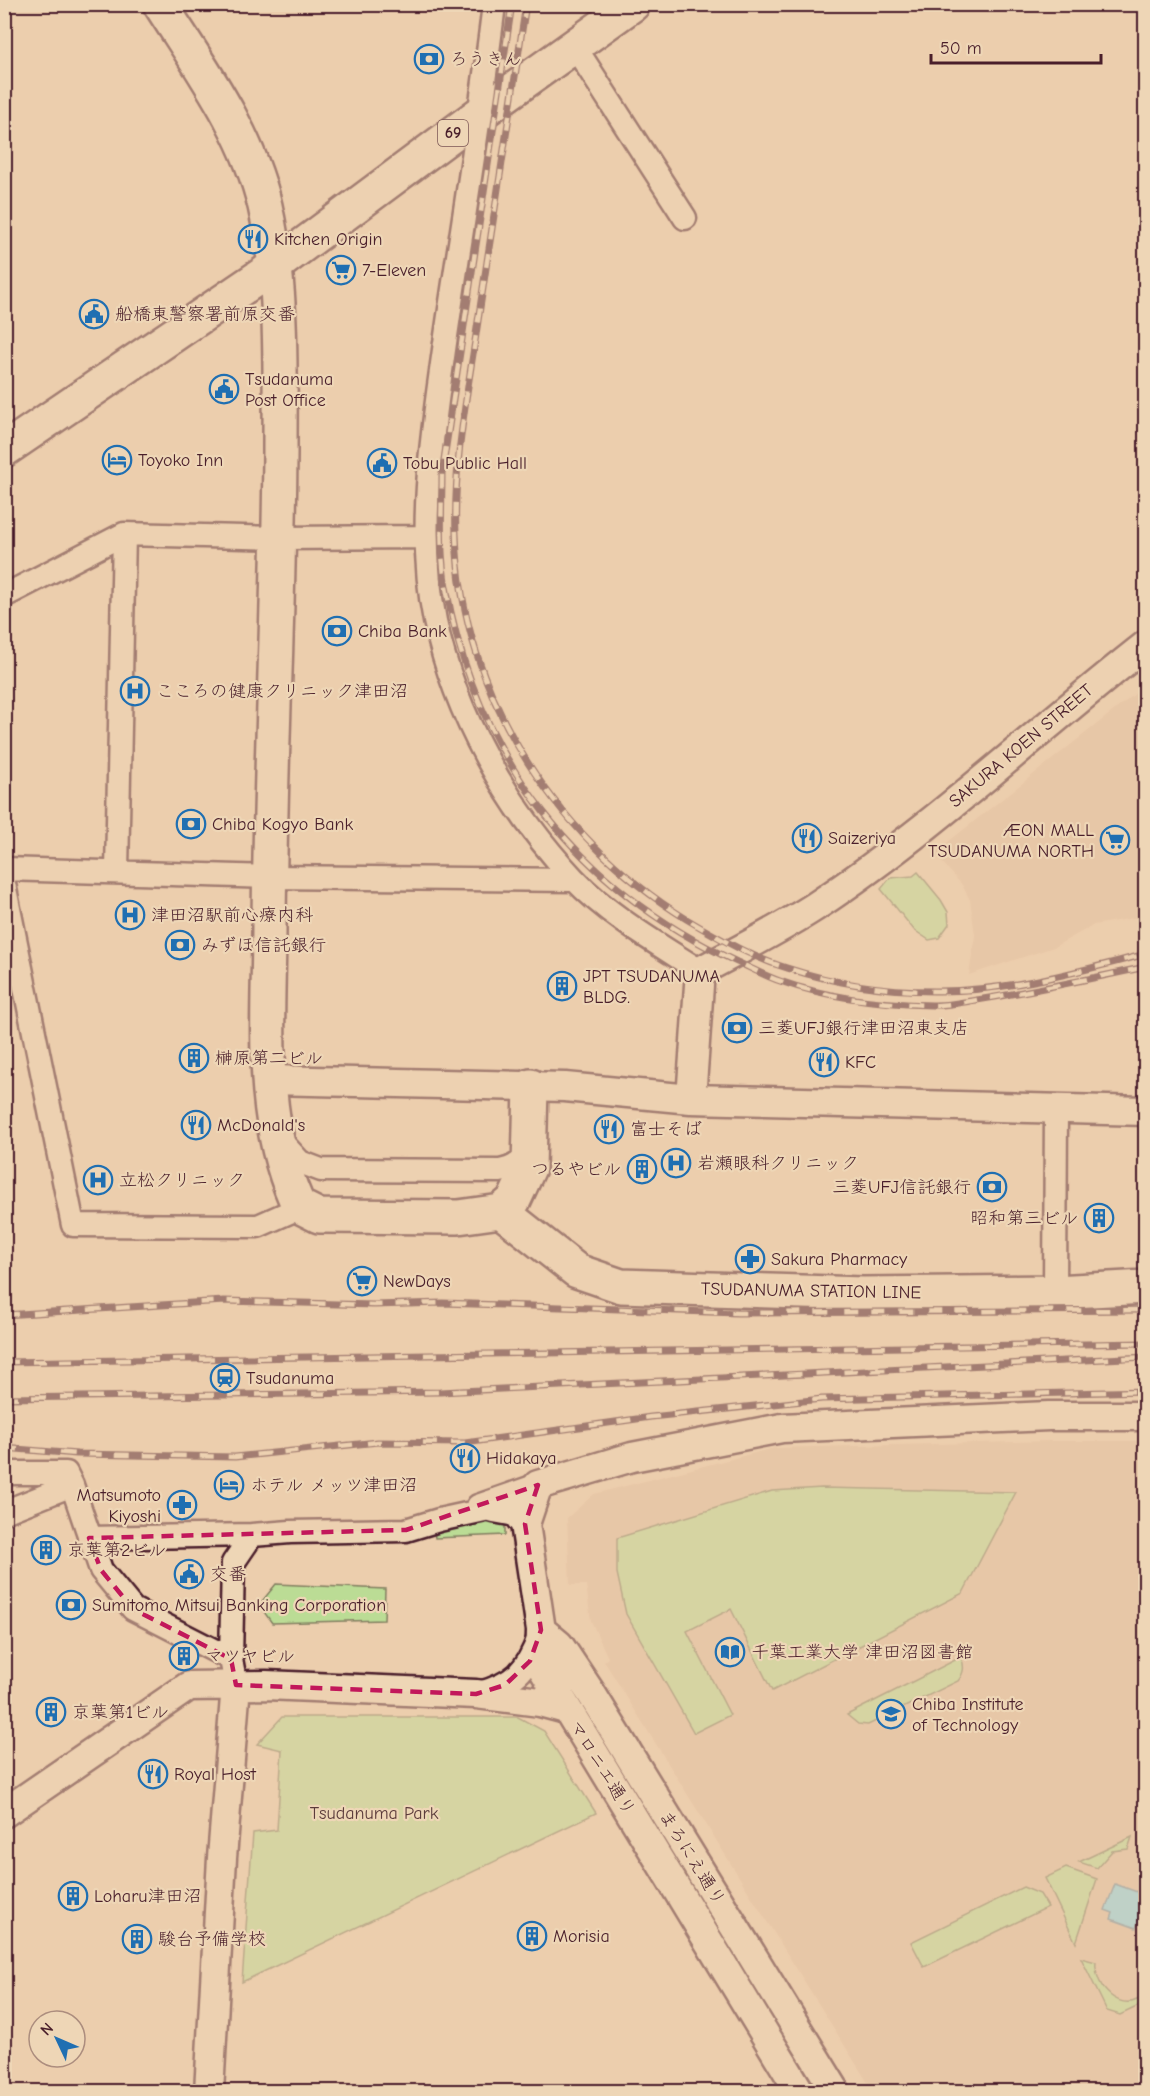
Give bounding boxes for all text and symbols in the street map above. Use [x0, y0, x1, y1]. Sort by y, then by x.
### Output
scale bar [931, 27, 1100, 65]
text: 50 m [940, 38, 982, 59]
bank icon: ろうきん [413, 43, 445, 75]
place label: ろうきん [450, 49, 522, 70]
road number: 69 [438, 120, 468, 146]
restaurant icon: Kitchen Origin [237, 223, 269, 255]
place label: Kitchen Origin [274, 229, 383, 250]
supermarket icon: 7-Eleven [325, 254, 357, 286]
place label: 7-Eleven [362, 260, 426, 281]
public building icon: 船橋東警察署前原交番 [78, 298, 110, 330]
place label: 船橋東警察署前原交番 [115, 304, 295, 325]
place label: Tsudanuma Post Office [245, 369, 333, 411]
public building icon: Tsudanuma Post Office [208, 373, 240, 405]
hotel icon: Toyoko Inn [101, 444, 133, 476]
public building icon: Tobu Public Hall [366, 447, 398, 479]
place label: Toyoko Inn [138, 450, 223, 471]
place label: Tobu Public Hall [403, 453, 527, 474]
bank icon: Chiba Bank [321, 615, 353, 647]
place label: Chiba Bank [358, 621, 447, 642]
hospital icon: こころの健康クリニック津田沼 [119, 675, 151, 707]
street label: SAKURA KOEN STREET [945, 679, 1098, 812]
place label: こころの健康クリニック津田沼 [156, 681, 408, 702]
bank icon: Chiba Kogyo Bank [175, 808, 207, 840]
place label: Chiba Kogyo Bank [212, 814, 354, 835]
place label: ÆON MALL TSUDANUMA NORTH [928, 820, 1094, 862]
restaurant icon: Saizeriya [791, 822, 823, 854]
supermarket icon: ÆON MALL TSUDANUMA NORTH [1099, 824, 1131, 856]
place label: Saizeriya [828, 828, 896, 849]
hospital icon: 津田沼駅前心療内科 [114, 899, 146, 931]
place label: 津田沼駅前心療内科 [151, 905, 313, 926]
bank icon: みずほ信託銀行 [164, 929, 196, 961]
place label: みずほ信託銀行 [201, 935, 326, 956]
place label: JPT TSUDANUMA BLDG. [583, 966, 720, 1008]
building icon: JPT TSUDANUMA BLDG. [546, 970, 578, 1002]
bank icon: 三菱UFJ銀行津田沼東支店 [721, 1012, 753, 1044]
place label: 三菱UFJ銀行津田沼東支店 [758, 1018, 969, 1039]
building icon: 榊原第二ビル [178, 1042, 210, 1074]
restaurant icon: KFC [808, 1046, 840, 1078]
place label: 榊原第二ビル [215, 1048, 323, 1069]
place label: KFC [845, 1052, 876, 1073]
restaurant icon: McDonald's [180, 1109, 212, 1141]
restaurant icon: 富士そば [593, 1113, 625, 1145]
place label: McDonald's [217, 1115, 305, 1136]
place label: 富士そば [630, 1119, 702, 1140]
hospital icon: 岩瀬眼科クリニック [660, 1147, 692, 1179]
building icon: つるやビル [626, 1153, 658, 1185]
place label: 岩瀬眼科クリニック [697, 1153, 859, 1174]
place label: つるやビル [531, 1159, 621, 1180]
hospital icon: 立松クリニック [82, 1164, 114, 1196]
place label: 立松クリニック [119, 1170, 245, 1191]
bank icon: 三菱UFJ信託銀行 [976, 1171, 1008, 1203]
place label: 三菱UFJ信託銀行 [832, 1177, 971, 1198]
building icon: 昭和第三ビル [1083, 1202, 1115, 1234]
place label: 昭和第三ビル [970, 1208, 1078, 1229]
pharmacy icon: Sakura Pharmacy [734, 1243, 766, 1275]
place label: Sakura Pharmacy [771, 1249, 908, 1270]
supermarket icon: NewDays [346, 1265, 378, 1297]
place label: NewDays [383, 1271, 451, 1292]
street label: TSUDANUMA STATION LINE [701, 1279, 921, 1303]
station icon: Tsudanuma [209, 1362, 241, 1394]
place label: Tsudanuma [246, 1368, 334, 1389]
restaurant icon: Hidakaya [449, 1442, 481, 1474]
place label: Hidakaya [486, 1448, 557, 1469]
hotel icon: ホテル メッツ津田沼 [213, 1469, 245, 1501]
place label: ホテル メッツ津田沼 [250, 1475, 417, 1496]
place label: Matsumoto Kiyoshi [76, 1485, 161, 1527]
pharmacy icon: Matsumoto Kiyoshi [166, 1489, 198, 1521]
building icon: 京葉第2ビル [30, 1534, 62, 1566]
place label: 京葉第2ビル [67, 1540, 166, 1561]
public building icon: 交番 [173, 1558, 205, 1590]
place label: 交番 [210, 1564, 246, 1585]
bank icon: Sumitomo Mitsui Banking Corporation [55, 1589, 87, 1621]
place label: Sumitomo Mitsui Banking Corporation [92, 1595, 386, 1616]
library icon: 千葉工業大学 津田沼図書館 [714, 1636, 746, 1668]
building icon: マツヤビル [168, 1640, 200, 1672]
place label: 千葉工業大学 津田沼図書館 [751, 1642, 973, 1663]
place label: マツヤビル [205, 1646, 295, 1667]
place label: Chiba Institute of Technology [912, 1694, 1023, 1736]
building icon: 京葉第1ビル [35, 1696, 67, 1728]
school or university icon: Chiba Institute of Technology [875, 1698, 907, 1730]
place label: 京葉第1ビル [72, 1702, 169, 1723]
street label: マロニエ通り [564, 1717, 640, 1819]
restaurant icon: Royal Host [137, 1758, 169, 1790]
place label: Royal Host [174, 1764, 257, 1785]
park label: Tsudanuma Park [310, 1803, 439, 1824]
street label: まろにえ通り [654, 1807, 730, 1909]
building icon: Loharu津田沼 [57, 1880, 89, 1912]
place label: Loharu津田沼 [94, 1886, 202, 1907]
building icon: Morisia [516, 1920, 548, 1952]
building icon: 駿台予備学校 [121, 1923, 153, 1955]
place label: Morisia [553, 1926, 610, 1947]
place label: 駿台予備学校 [158, 1929, 266, 1950]
north arrow [27, 2009, 87, 2069]
text: N [37, 2019, 57, 2039]

